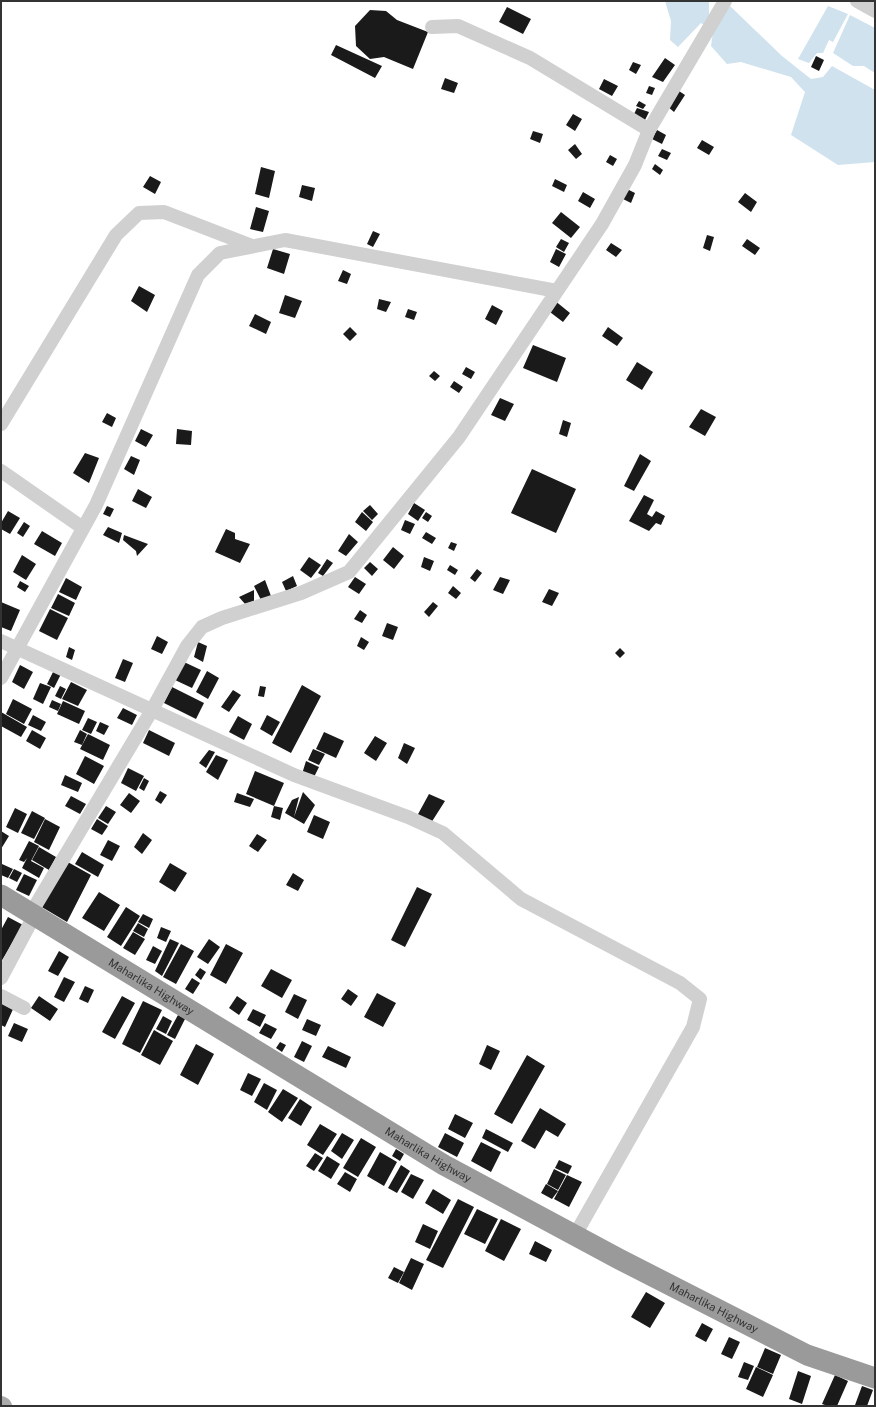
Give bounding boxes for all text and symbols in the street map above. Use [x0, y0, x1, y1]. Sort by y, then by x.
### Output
street label: Maharlika Highway [106, 956, 196, 1017]
street label: Maharlika Highway [383, 1125, 473, 1185]
street label: Maharlika Highway [668, 1280, 760, 1335]

